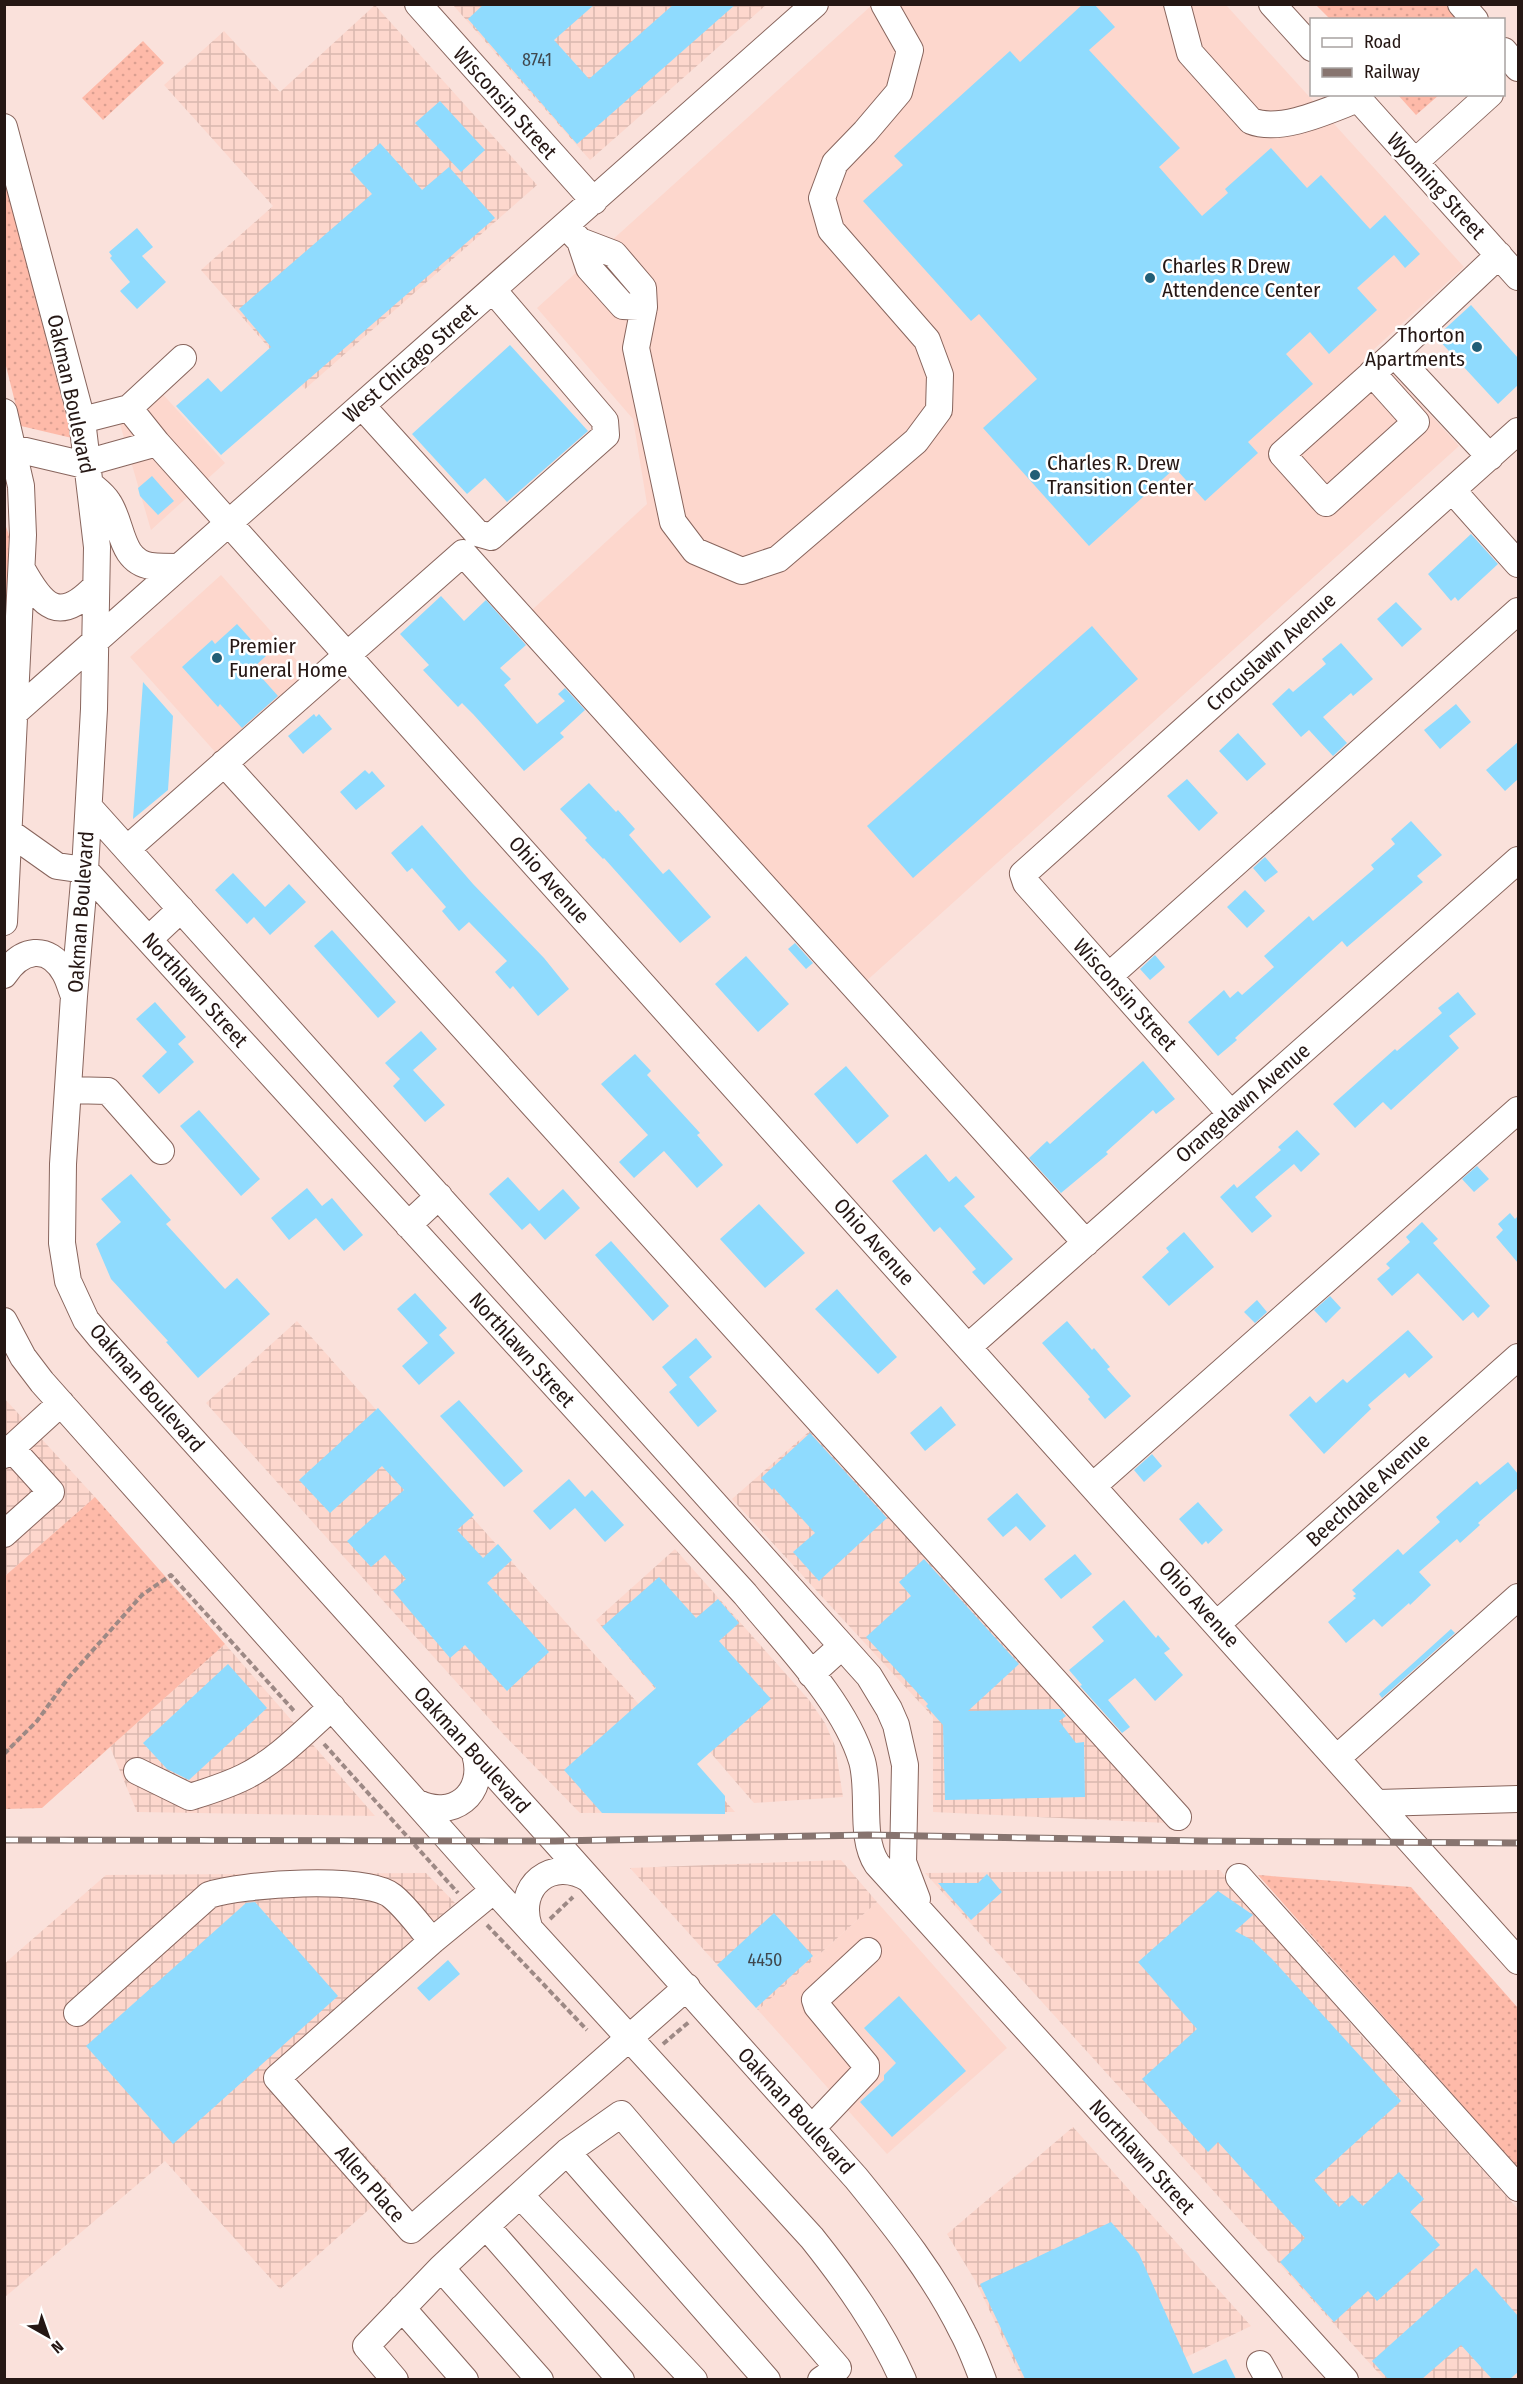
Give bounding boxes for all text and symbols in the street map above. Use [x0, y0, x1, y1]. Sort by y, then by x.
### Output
legend [1310, 18, 1505, 96]
text: Road [1364, 31, 1401, 53]
street label: Wisconsin Street [448, 41, 562, 165]
house number: 8741 [522, 49, 552, 71]
text: Railway [1364, 61, 1420, 83]
street label: Wyoming Street [1381, 127, 1491, 245]
place label: Charles R Drew Attendence Center [1162, 253, 1321, 303]
marker: Charles R Drew Attendence Center [1143, 271, 1157, 285]
street label: West Chicago Street [338, 298, 483, 428]
street label: Oakman Boulevard [41, 312, 101, 476]
place label: Thorton Apartments [1365, 322, 1465, 372]
marker: Thorton Apartments [1470, 340, 1484, 354]
place label: Charles R. Drew Transition Center [1047, 450, 1194, 500]
marker: Charles R. Drew Transition Center [1028, 468, 1042, 482]
street label: Crocuslawn Avenue [1201, 587, 1341, 717]
place label: Premier Funeral Home [229, 633, 347, 683]
marker: Premier Funeral Home [210, 651, 224, 665]
street label: Oakman Boulevard [62, 830, 100, 994]
street label: Ohio Avenue [503, 831, 595, 929]
street label: Northlawn Street [136, 927, 254, 1053]
street label: Wisconsin Street [1068, 933, 1182, 1057]
street label: Orangelawn Avenue [1170, 1038, 1316, 1168]
street label: Ohio Avenue [828, 1193, 920, 1291]
street label: Northlawn Street [463, 1287, 581, 1413]
street label: Oakman Boulevard [84, 1318, 210, 1458]
street label: Beechdale Avenue [1301, 1428, 1435, 1552]
street label: Ohio Avenue [1153, 1555, 1245, 1653]
street label: Oakman Boulevard [408, 1681, 536, 1819]
house number: 4450 [748, 1949, 782, 1971]
street label: Oakman Boulevard [732, 2042, 860, 2180]
street label: Northlawn Street [1083, 2094, 1201, 2220]
street label: Allen Place [329, 2140, 411, 2228]
north arrow [18, 2306, 78, 2366]
text: N [48, 2337, 67, 2357]

